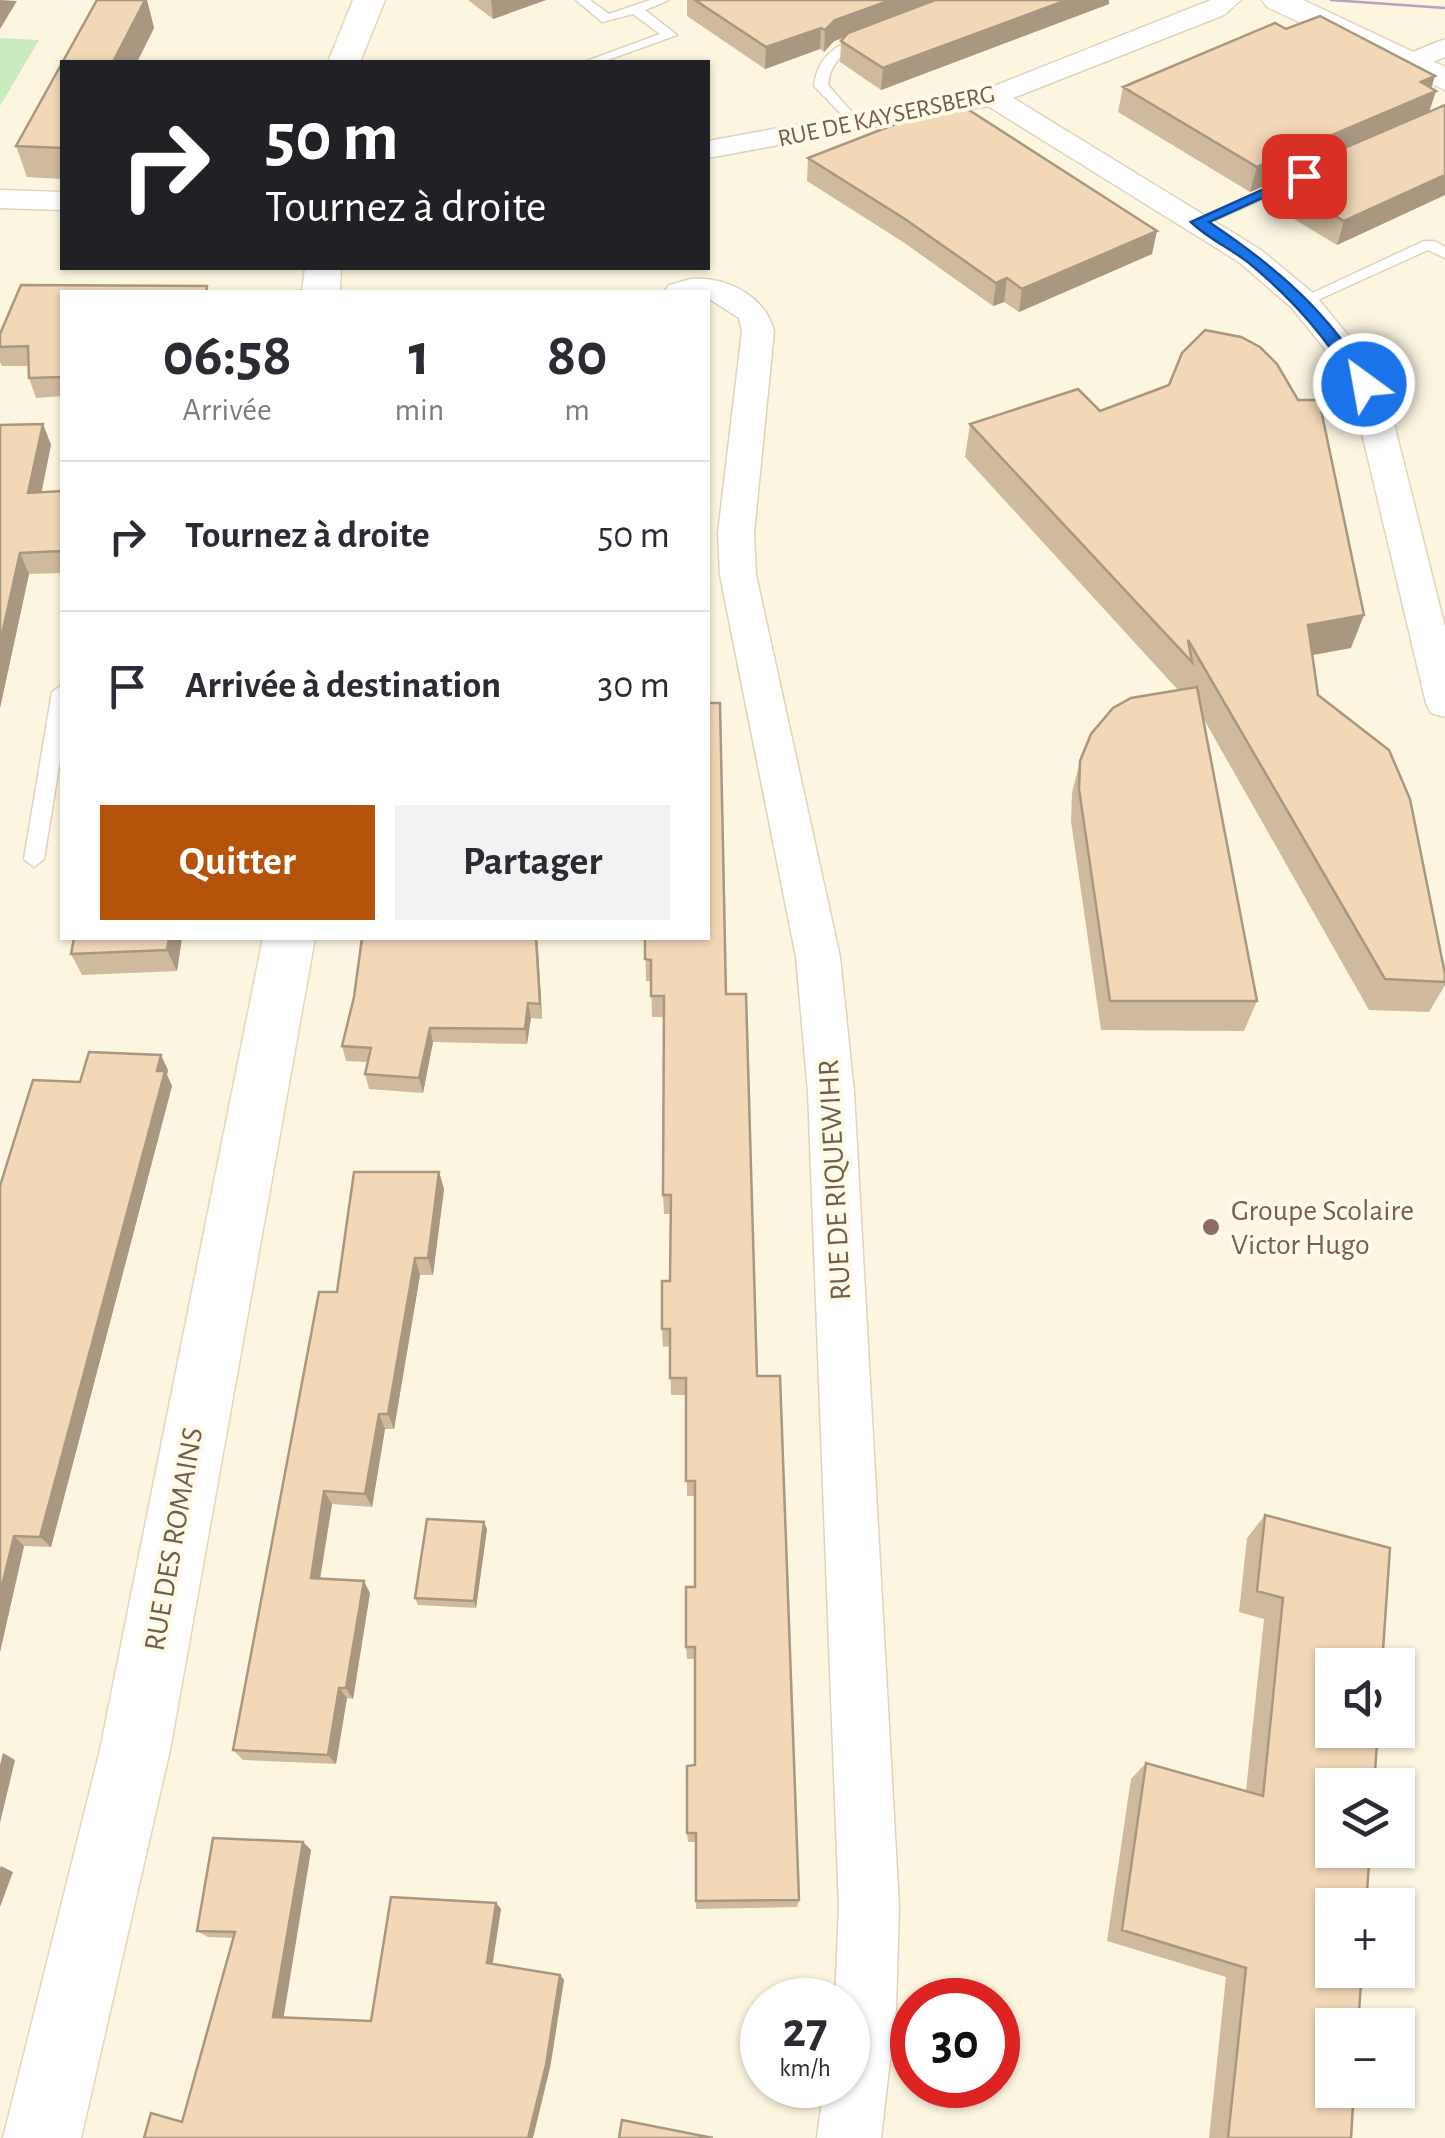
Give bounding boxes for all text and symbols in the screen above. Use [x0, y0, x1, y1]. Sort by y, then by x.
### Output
street label: RUE DE KAYSERSBERG [775, 81, 997, 152]
icon: right [100, 100, 230, 230]
text: 50 m [265, 103, 399, 173]
pin [1262, 134, 1347, 219]
icon: arrive [1277, 149, 1332, 204]
text: Tournez à droite [265, 185, 547, 230]
text: 06:58 [162, 326, 292, 386]
text: 1 [409, 326, 430, 386]
text: 80 [547, 326, 608, 386]
position arrow [1312, 332, 1416, 436]
text: Arrivée [183, 394, 272, 426]
text: min [394, 394, 444, 426]
text: m [564, 394, 590, 426]
icon: right [100, 509, 155, 564]
text: Tournez à droite [185, 517, 430, 555]
text: 50 m [597, 517, 670, 555]
icon: arrive [100, 659, 155, 714]
text: Arrivée à destination [185, 667, 501, 705]
text: 30 m [598, 667, 670, 705]
button: Quitter [100, 805, 375, 920]
button: Partager [395, 805, 670, 920]
street label: RUE DE RIQUEWIHR [814, 1059, 856, 1301]
place label: Groupe Scolaire Victor Hugo [1231, 1196, 1414, 1260]
marker: Groupe Scolaire Victor Hugo [1200, 1216, 1222, 1238]
street label: RUE DES ROMAINS [140, 1425, 208, 1653]
map controls [1315, 1648, 1415, 2108]
button: sound [1315, 1648, 1415, 1748]
button: layers [1315, 1768, 1415, 1868]
button: + [1315, 1888, 1415, 1988]
speed limit sign: 30 [890, 1978, 1020, 2108]
text: 27 [782, 2006, 828, 2056]
button: − [1315, 2008, 1415, 2108]
text: km/h [779, 2056, 831, 2081]

